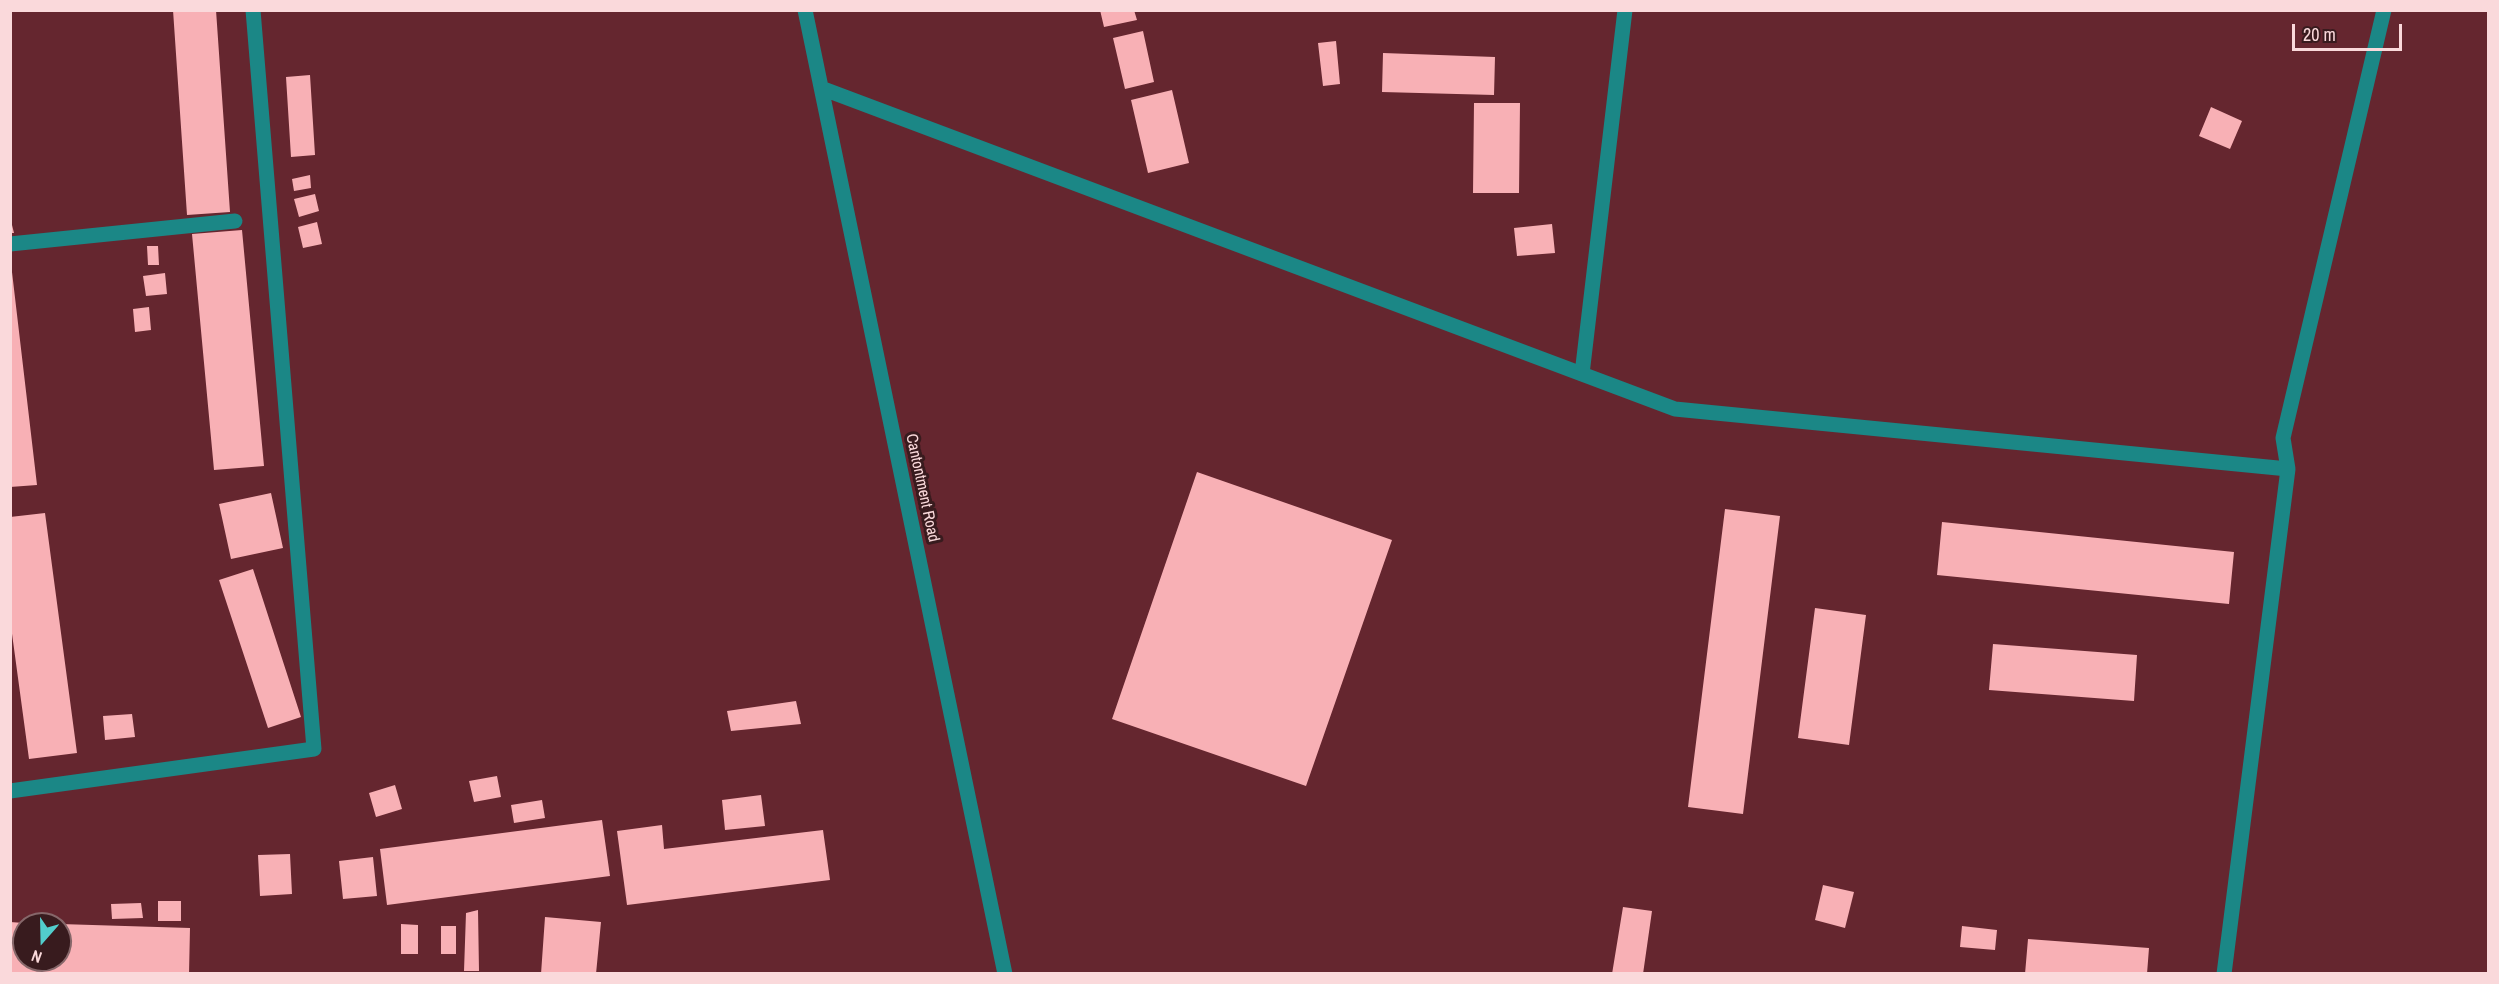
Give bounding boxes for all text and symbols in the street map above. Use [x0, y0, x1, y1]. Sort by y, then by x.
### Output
scale bar [2295, 12, 2404, 50]
text: 20 m [2303, 22, 2336, 47]
street label: Cantontment Road [901, 432, 943, 544]
north arrow [12, 912, 72, 972]
text: N [28, 945, 45, 969]

